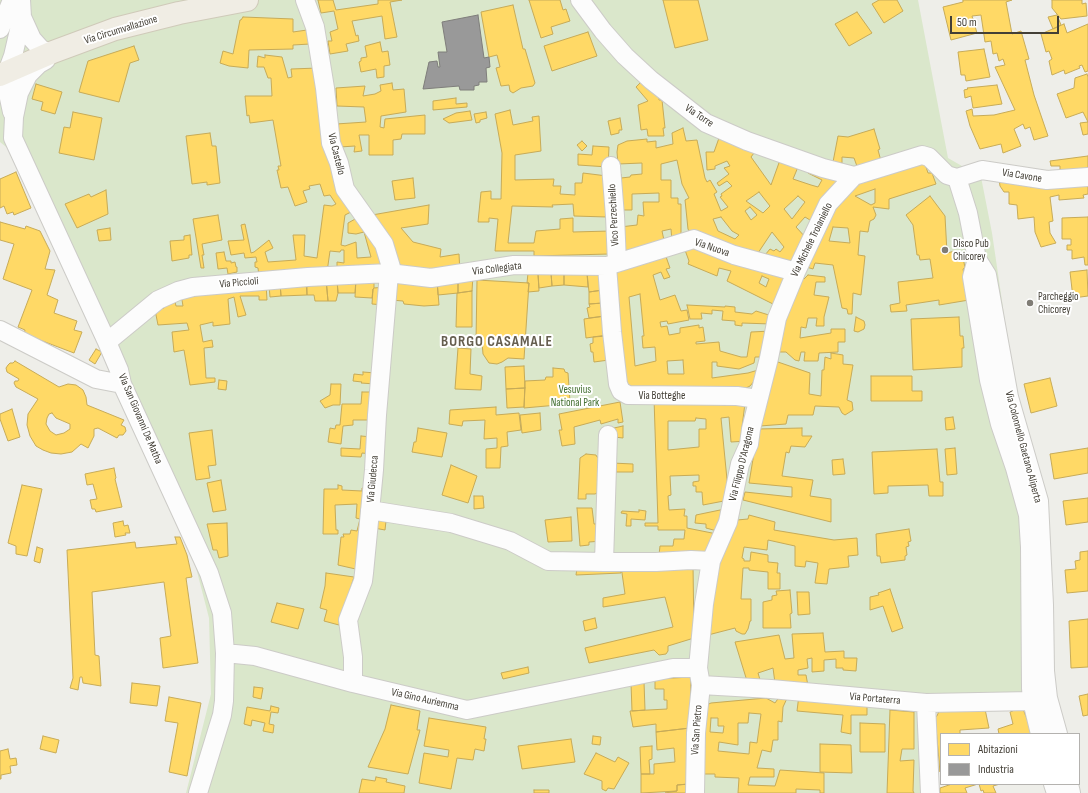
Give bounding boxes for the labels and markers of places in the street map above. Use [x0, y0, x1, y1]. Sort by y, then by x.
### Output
place label: Disco Pub Chicorey [953, 237, 989, 263]
marker: Disco Pub Chicorey [940, 245, 950, 255]
place label: Parcheggio Chicorey [1038, 290, 1079, 316]
marker: Parcheggio Chicorey [1025, 298, 1035, 308]

